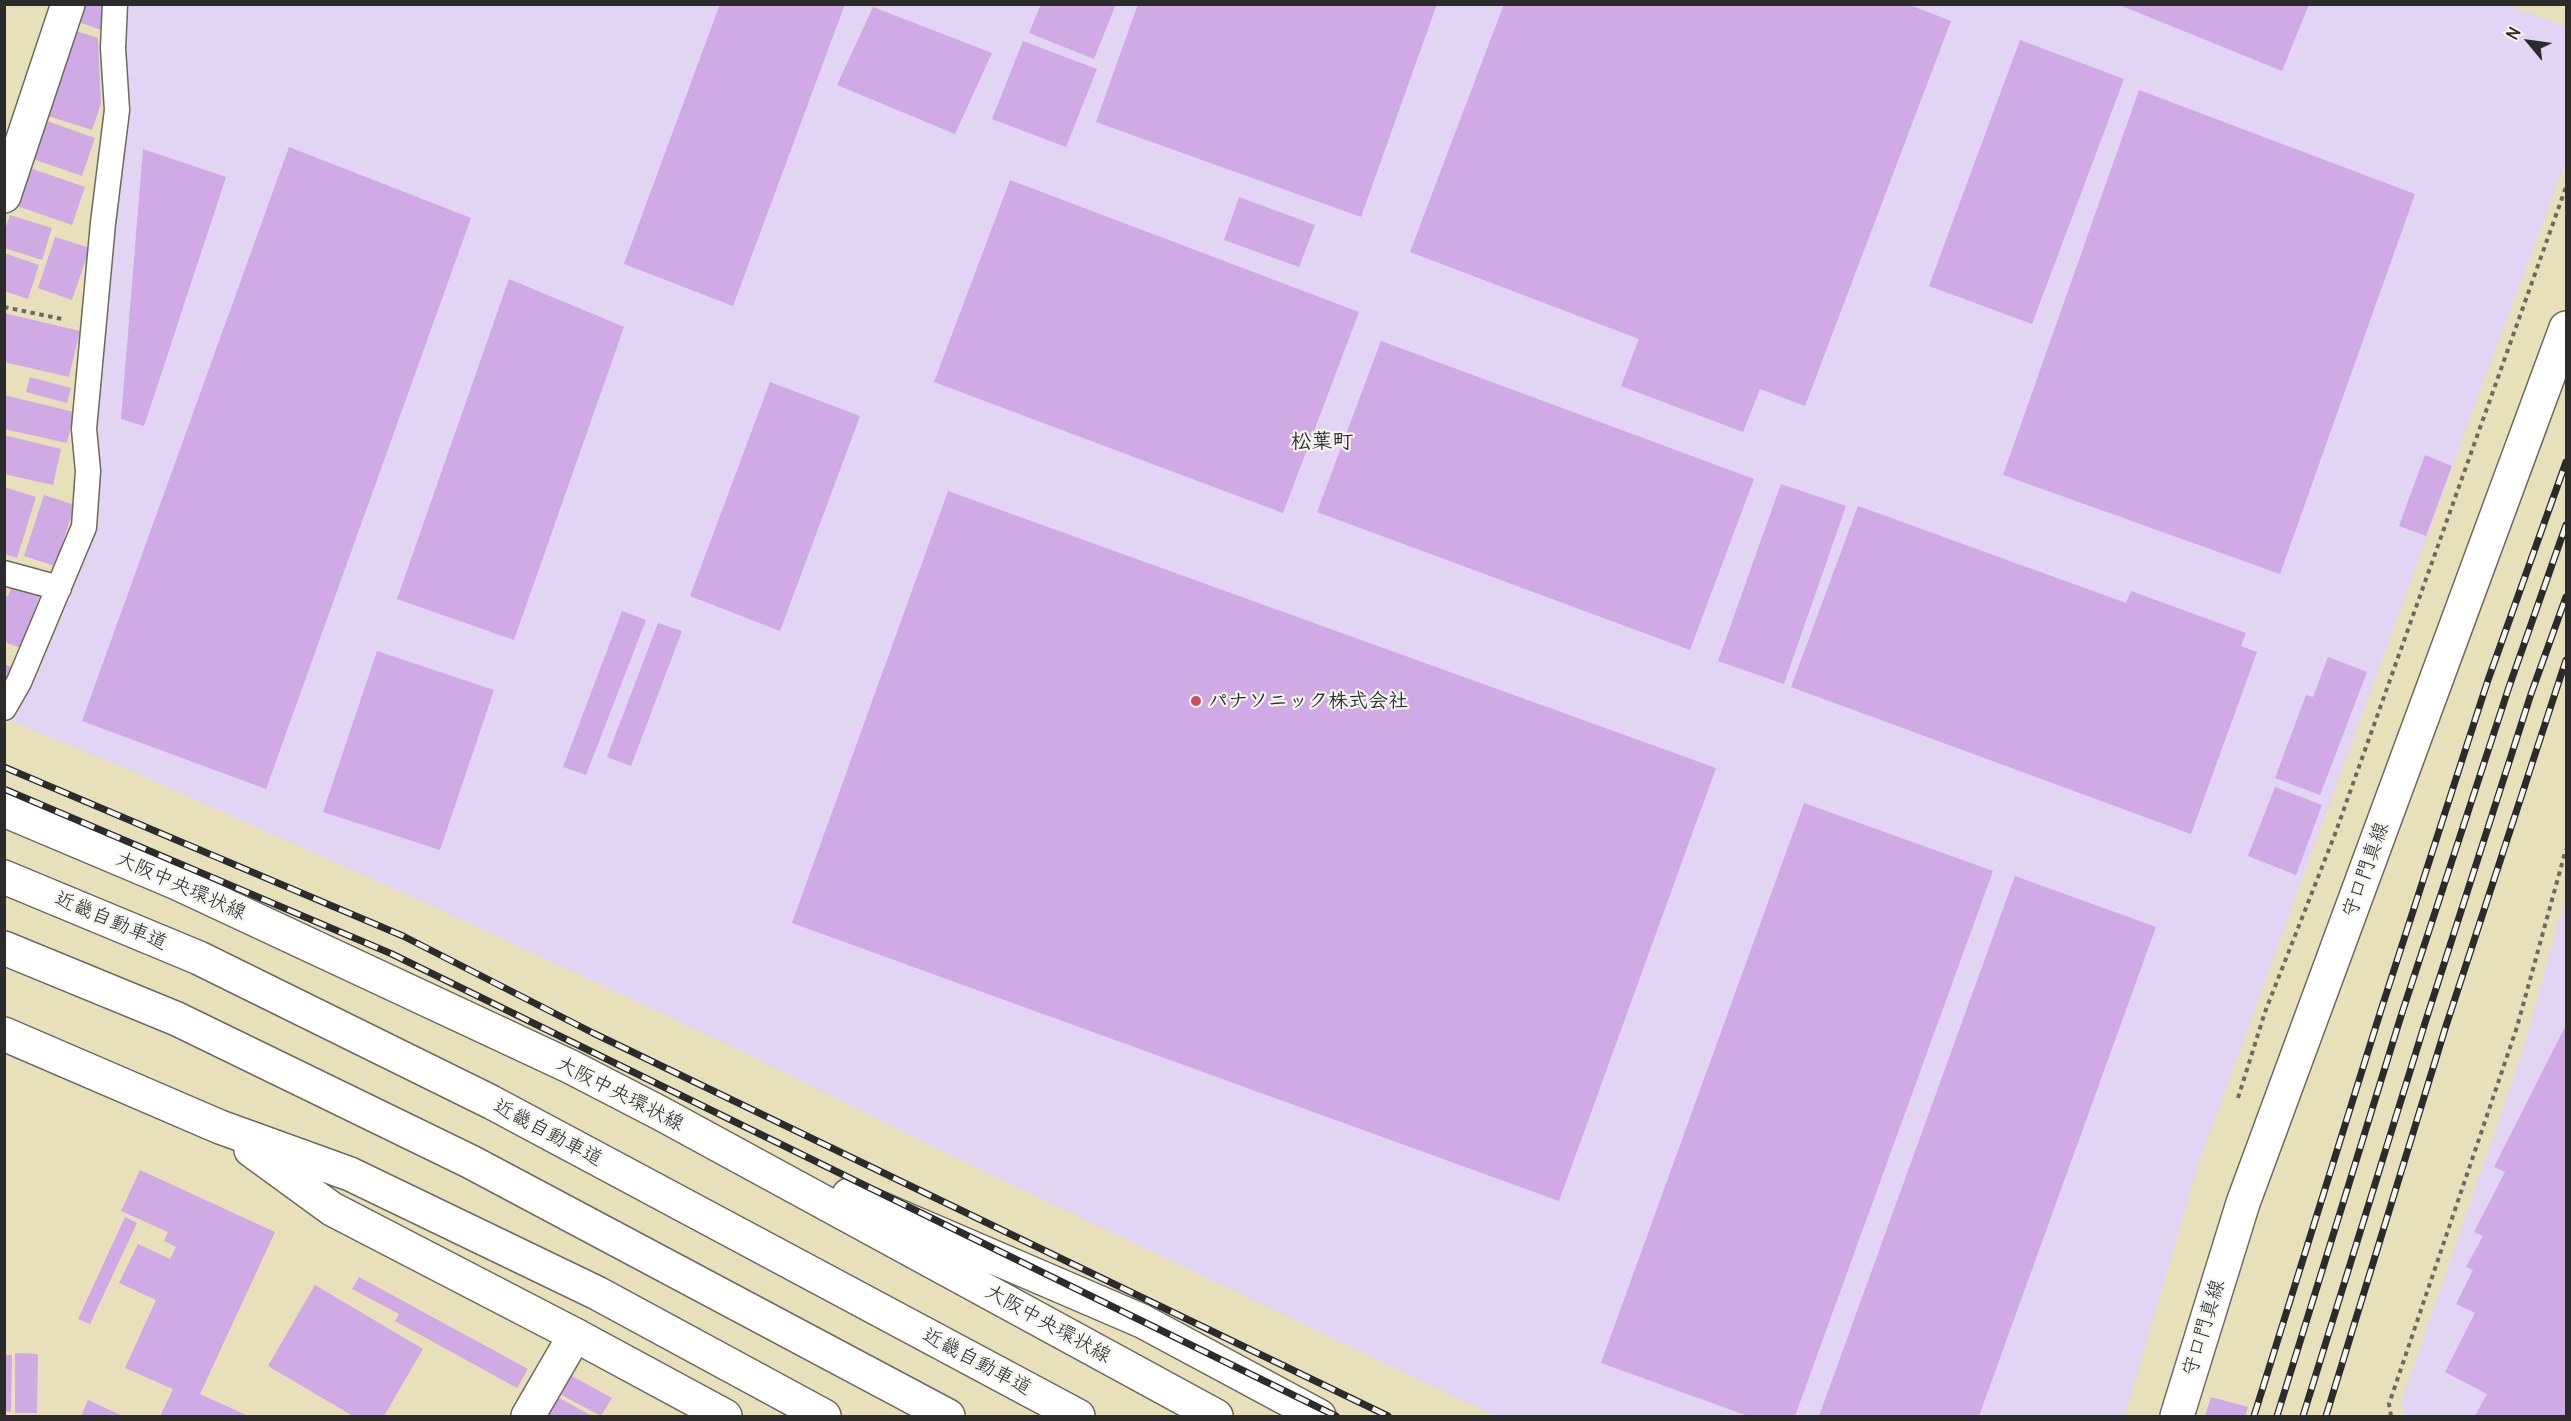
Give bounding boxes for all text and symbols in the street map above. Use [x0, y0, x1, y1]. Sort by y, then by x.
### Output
north arrow [2499, 12, 2559, 72]
text: N [2502, 24, 2525, 43]
district label: 松葉町 [1291, 429, 1353, 455]
place label: パナソニック株式会社 [1208, 689, 1408, 713]
marker: パナソニック株式会社 [1189, 694, 1203, 708]
street label: 守口門真線 [2338, 819, 2394, 921]
street label: 大阪中央環状線 [112, 847, 250, 925]
street label: 近畿自動車道 [51, 887, 171, 955]
street label: 大阪中央環状線 [552, 1052, 688, 1136]
street label: 近畿自動車道 [489, 1094, 607, 1172]
street label: 守口門真線 [2178, 1277, 2230, 1379]
street label: 大阪中央環状線 [981, 1280, 1115, 1368]
street label: 近畿自動車道 [918, 1323, 1036, 1401]

